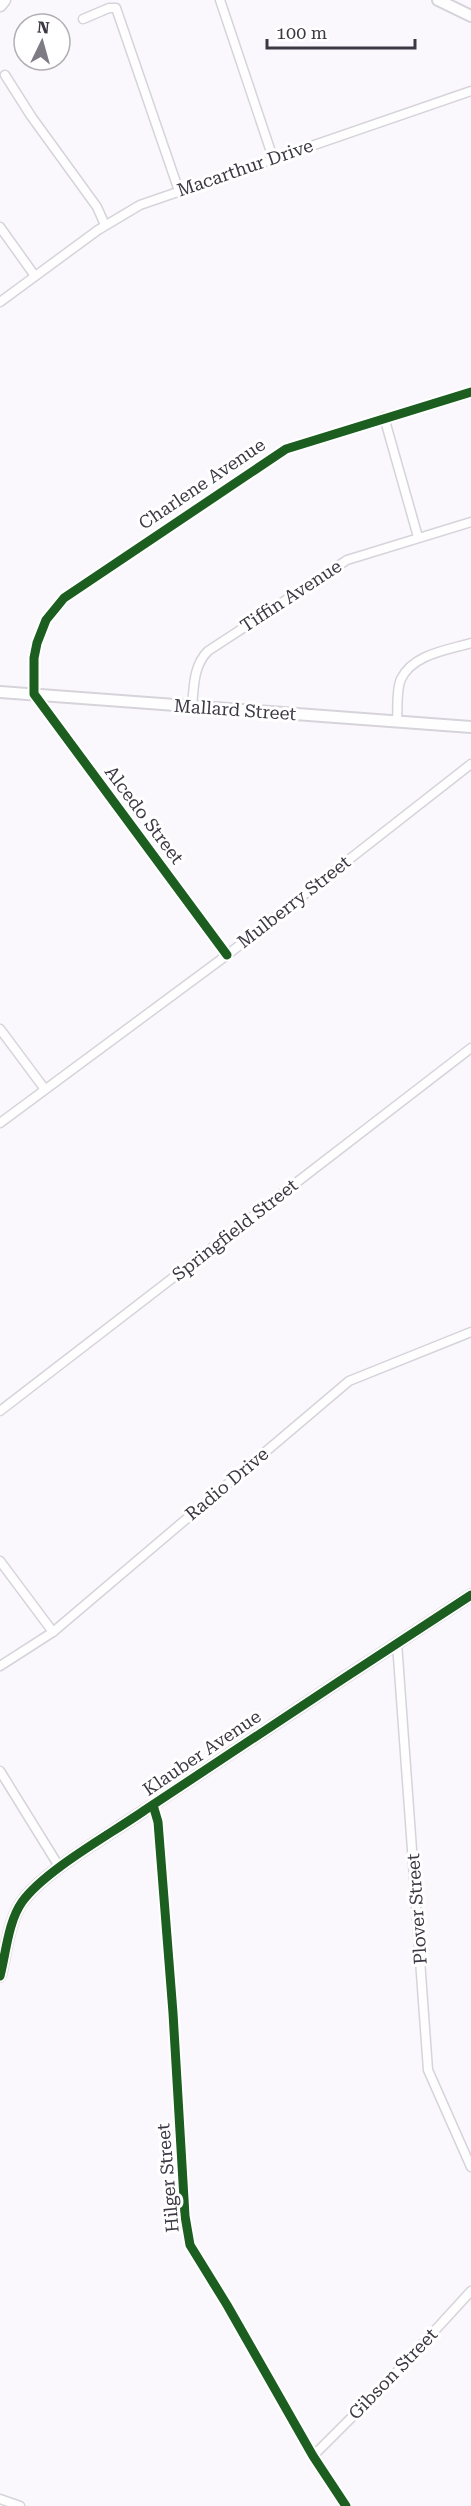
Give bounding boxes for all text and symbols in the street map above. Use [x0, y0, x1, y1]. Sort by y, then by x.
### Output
north arrow [12, 12, 72, 72]
scale bar [267, 12, 416, 50]
text: N [36, 18, 50, 38]
text: 100 m [276, 22, 327, 43]
street label: Macarthur Drive [174, 134, 316, 201]
street label: Charlene Avenue [135, 434, 269, 534]
street label: Tiffin Avenue [236, 555, 345, 636]
street label: Mallard Street [173, 695, 297, 724]
street label: Alcedo Street [101, 762, 188, 868]
street label: Mulberry Street [233, 851, 354, 952]
street label: Springfield Street [168, 1174, 302, 1285]
street label: Radio Drive [181, 1443, 273, 1524]
street label: Klauber Avenue [139, 1705, 265, 1800]
street label: Plover Street [402, 1853, 431, 1965]
street label: Hilger Street [152, 2122, 183, 2234]
street label: Gibson Street [344, 2324, 442, 2424]

